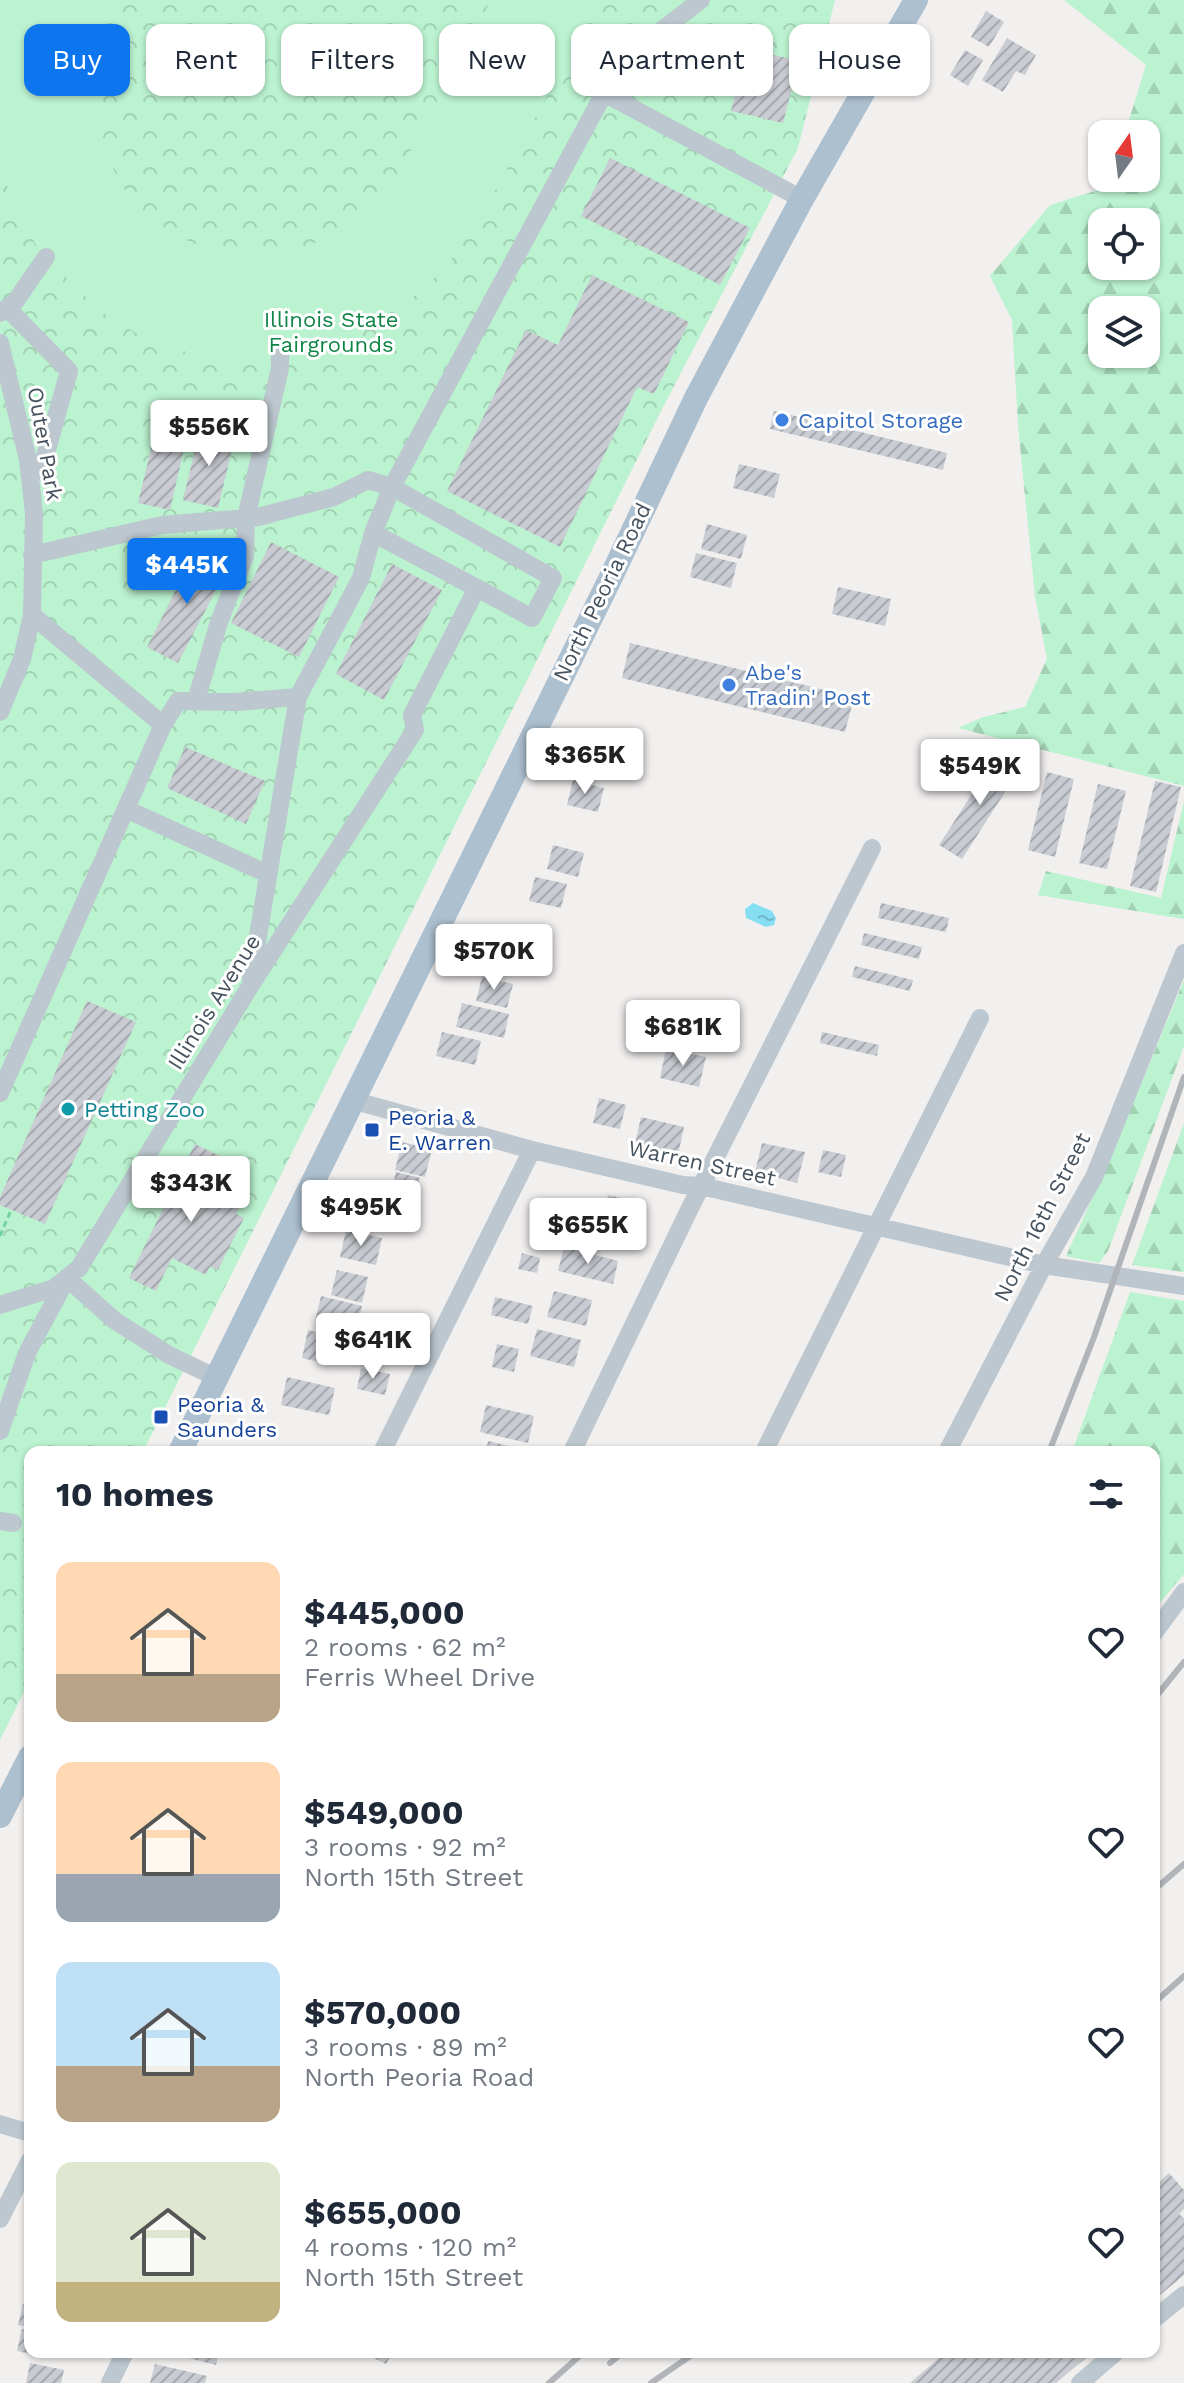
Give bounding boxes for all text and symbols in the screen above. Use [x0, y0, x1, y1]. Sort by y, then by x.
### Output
chip: Buy [24, 24, 130, 96]
chip: Rent [146, 24, 265, 96]
chip: Filters [281, 24, 423, 96]
chip: New [439, 24, 555, 96]
chip: Apartment [571, 24, 773, 96]
chip: House [789, 24, 930, 96]
north arrow [1088, 120, 1160, 192]
map controls [1088, 120, 1160, 368]
button: locate [1088, 208, 1160, 280]
button: layers [1088, 296, 1160, 368]
park label: Illinois State Fairgrounds [264, 307, 398, 357]
street label: Outer Park [23, 385, 67, 503]
pin: $556K [153, 400, 265, 468]
place label: Capitol Storage [798, 408, 963, 433]
text: $556K [168, 411, 250, 441]
marker: Capitol Storage [773, 411, 791, 429]
street label: North Peoria Road [548, 499, 656, 685]
pin: $445K [131, 538, 243, 606]
text: $445K [145, 549, 229, 579]
place label: Abe's Tradin' Post [745, 660, 871, 710]
marker: Abe's Tradin' Post [720, 676, 738, 694]
pin: $365K [529, 728, 641, 796]
text: $365K [544, 739, 626, 769]
pin: $549K [924, 739, 1036, 807]
text: $549K [939, 750, 1021, 780]
pin: $570K [438, 924, 550, 992]
street label: Illinois Avenue [162, 930, 266, 1074]
text: $570K [454, 935, 534, 965]
pin: $681K [627, 1000, 739, 1068]
text: $681K [644, 1011, 722, 1041]
place label: Petting Zoo [84, 1097, 205, 1122]
marker: Petting Zoo [59, 1100, 77, 1118]
place label: Peoria & E. Warren [388, 1105, 492, 1155]
marker: Peoria & E. Warren [363, 1121, 381, 1139]
street label: North 16th Street [989, 1129, 1095, 1305]
street label: Warren Street [626, 1135, 778, 1191]
pin: $343K [135, 1156, 247, 1224]
text: $343K [150, 1167, 232, 1197]
pin: $495K [305, 1180, 417, 1248]
text: $495K [320, 1191, 402, 1221]
pin: $655K [532, 1198, 644, 1266]
text: $655K [547, 1209, 629, 1239]
pin: $641K [317, 1313, 429, 1381]
text: $641K [334, 1324, 412, 1354]
place label: Peoria & Saunders [177, 1392, 277, 1442]
marker: Peoria & Saunders [152, 1408, 170, 1426]
icon: filters [1084, 1472, 1128, 1516]
text: 10 homes [56, 1474, 214, 1514]
text: $445,000 [304, 1592, 465, 1632]
icon: home [120, 1594, 216, 1690]
icon: heart [1084, 1620, 1128, 1664]
text: 2 rooms · 62 m² [304, 1632, 506, 1662]
text: Ferris Wheel Drive [304, 1662, 535, 1692]
text: $549,000 [304, 1792, 464, 1832]
icon: home [120, 1794, 216, 1890]
icon: heart [1084, 1820, 1128, 1864]
text: 3 rooms · 92 m² [304, 1832, 506, 1862]
text: North 15th Street [304, 1862, 523, 1892]
text: $570,000 [304, 1992, 461, 2032]
icon: home [120, 1994, 216, 2090]
icon: heart [1084, 2020, 1128, 2064]
text: 3 rooms · 89 m² [304, 2032, 507, 2062]
text: North Peoria Road [304, 2062, 534, 2092]
text: $655,000 [304, 2192, 462, 2232]
icon: home [120, 2194, 216, 2290]
icon: heart [1084, 2220, 1128, 2264]
text: 4 rooms · 120 m² [304, 2232, 516, 2262]
text: North 15th Street [304, 2262, 523, 2292]

